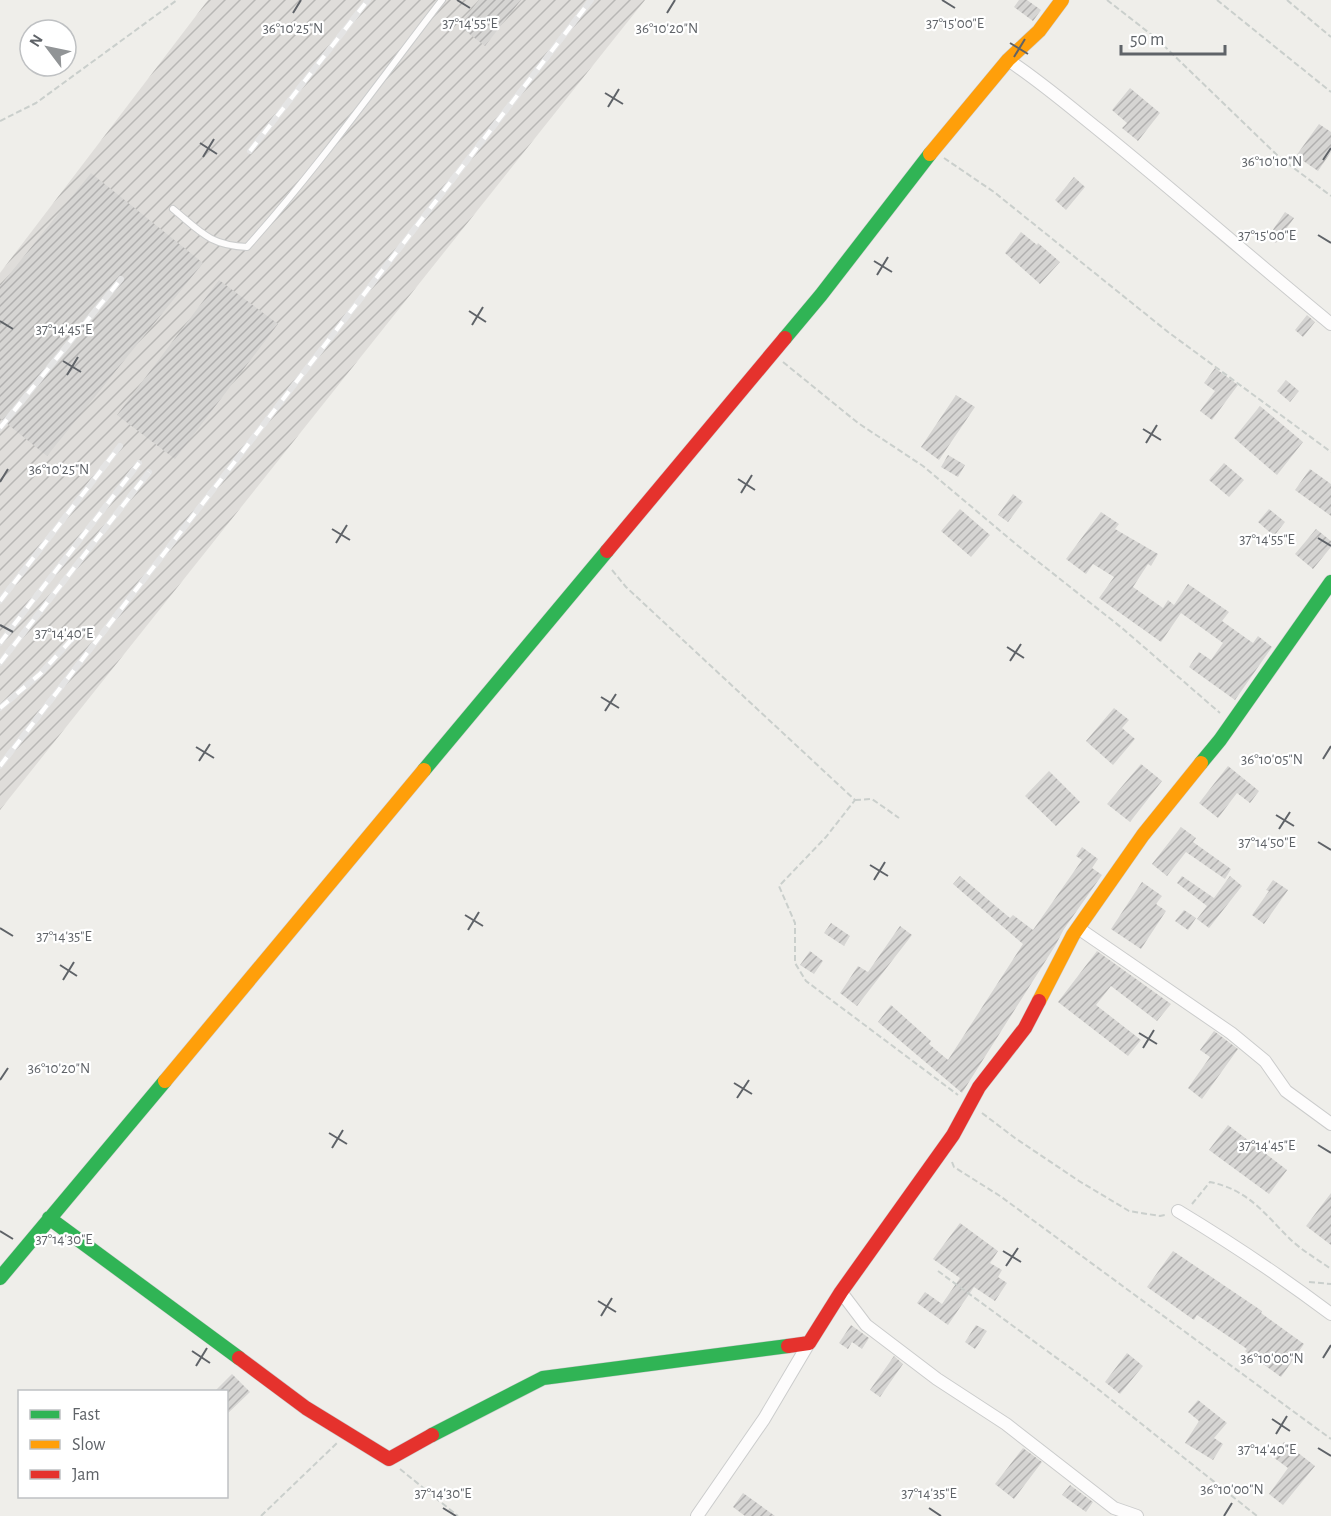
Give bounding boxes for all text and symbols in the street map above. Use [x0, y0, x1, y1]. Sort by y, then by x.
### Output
text: 37°14'55"E [442, 16, 498, 31]
text: 37°15'00"E [926, 16, 984, 31]
north arrow [18, 18, 78, 78]
scale bar [1121, 18, 1224, 56]
text: 36°10'25"N [263, 21, 323, 36]
text: 36°10'20"N [636, 21, 698, 36]
text: 50 m [1130, 31, 1164, 49]
text: N [26, 32, 46, 50]
text: 36°10'10"N [1242, 154, 1302, 169]
text: 37°15'00"E [1238, 228, 1296, 243]
text: 37°14'45"E [36, 322, 92, 337]
text: 36°10'25"N [29, 462, 89, 477]
text: 37°14'55"E [1239, 532, 1295, 547]
text: 37°14'40"E [35, 626, 93, 641]
text: 36°10'05"N [1241, 752, 1303, 767]
text: 37°14'50"E [1238, 835, 1296, 850]
text: 37°14'35"E [36, 929, 92, 944]
text: 36°10'20"N [28, 1061, 90, 1076]
text: 37°14'45"E [1239, 1138, 1295, 1153]
text: 37°14'30"E [35, 1232, 93, 1247]
text: 36°10'00"N [1240, 1351, 1304, 1366]
legend [18, 1390, 228, 1498]
text: Fast [72, 1406, 100, 1424]
text: Slow [72, 1436, 105, 1454]
text: 37°14'40"E [1238, 1442, 1296, 1457]
text: Jam [72, 1466, 100, 1484]
text: 36°10'00"N [1200, 1482, 1264, 1497]
text: 37°14'30"E [414, 1486, 472, 1501]
text: 37°14'35"E [901, 1486, 957, 1501]

